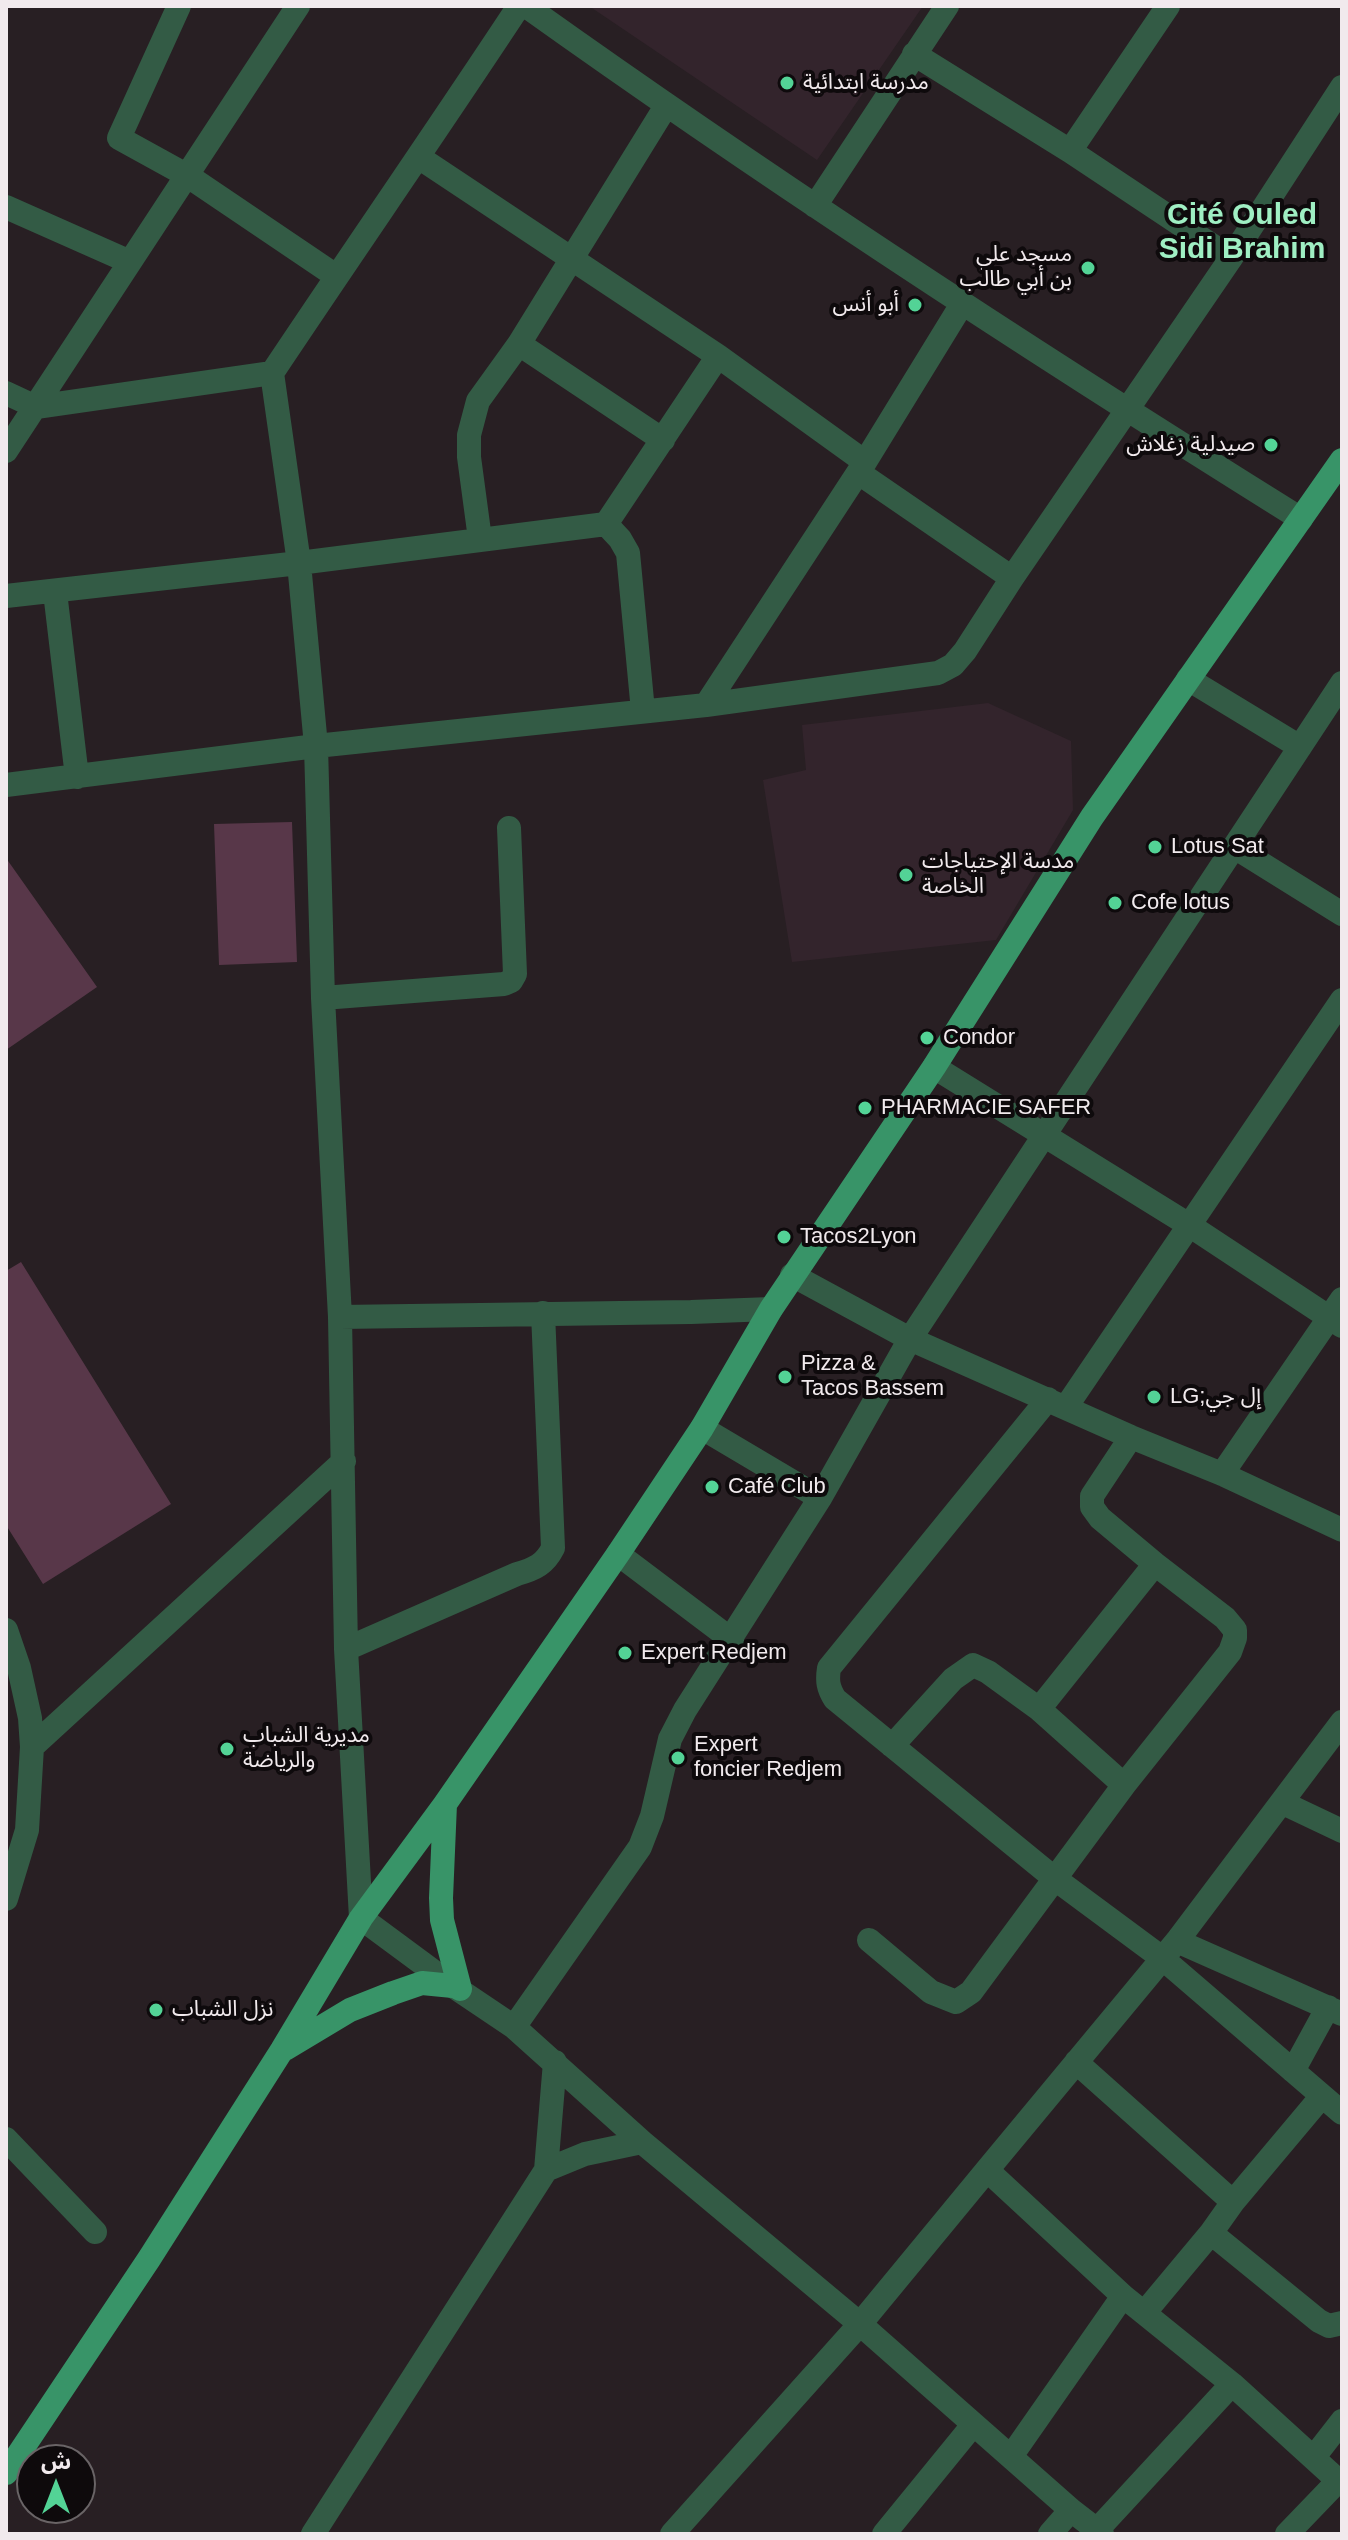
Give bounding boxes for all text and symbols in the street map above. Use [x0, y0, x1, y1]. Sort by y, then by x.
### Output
place label: مدرسة ابتدائية [803, 70, 929, 96]
marker: مدرسة ابتدائية [778, 74, 796, 92]
district label: Cité Ouled Sidi Brahim [1159, 198, 1325, 268]
place label: مسجد علي بن أبي طالب [959, 242, 1072, 294]
marker: مسجد علي بن أبي طالب [1079, 259, 1097, 277]
place label: أبو أنس [832, 292, 899, 318]
marker: أبو أنس [906, 296, 924, 314]
place label: صيدلية زغلاش [1126, 432, 1255, 458]
marker: صيدلية زغلاش [1262, 436, 1280, 454]
place label: Lotus Sat [1171, 834, 1264, 860]
marker: Lotus Sat [1146, 838, 1164, 856]
place label: مدسة الإحتياجات الخاصة [922, 849, 1074, 900]
marker: مدسة الإحتياجات الخاصة [897, 866, 915, 884]
place label: Cofe lotus [1131, 890, 1230, 916]
marker: Cofe lotus [1106, 894, 1124, 912]
place label: Condor [943, 1025, 1015, 1051]
marker: Condor [918, 1029, 936, 1047]
place label: PHARMACIE SAFER [881, 1095, 1091, 1121]
marker: PHARMACIE SAFER [856, 1099, 874, 1117]
place label: Tacos2Lyon [800, 1224, 917, 1250]
marker: Tacos2Lyon [775, 1228, 793, 1246]
place label: Pizza & Tacos Bassem [801, 1351, 944, 1402]
marker: Pizza & Tacos Bassem [776, 1368, 794, 1386]
place label: LG;إل جي [1170, 1384, 1261, 1410]
marker: LG;إل جي [1145, 1388, 1163, 1406]
place label: Café Club [728, 1474, 826, 1500]
marker: Café Club [703, 1478, 721, 1496]
place label: Expert Redjem [641, 1640, 787, 1666]
marker: Expert Redjem [616, 1644, 634, 1662]
place label: مديرية الشباب والرياضة [243, 1723, 370, 1774]
place label: Expert foncier Redjem [694, 1732, 842, 1784]
marker: مديرية الشباب والرياضة [218, 1740, 236, 1758]
marker: Expert foncier Redjem [669, 1749, 687, 1767]
place label: نزل الشباب [172, 1997, 273, 2023]
marker: نزل الشباب [147, 2001, 165, 2019]
north arrow [16, 2444, 96, 2524]
text: ش [41, 2449, 71, 2474]

